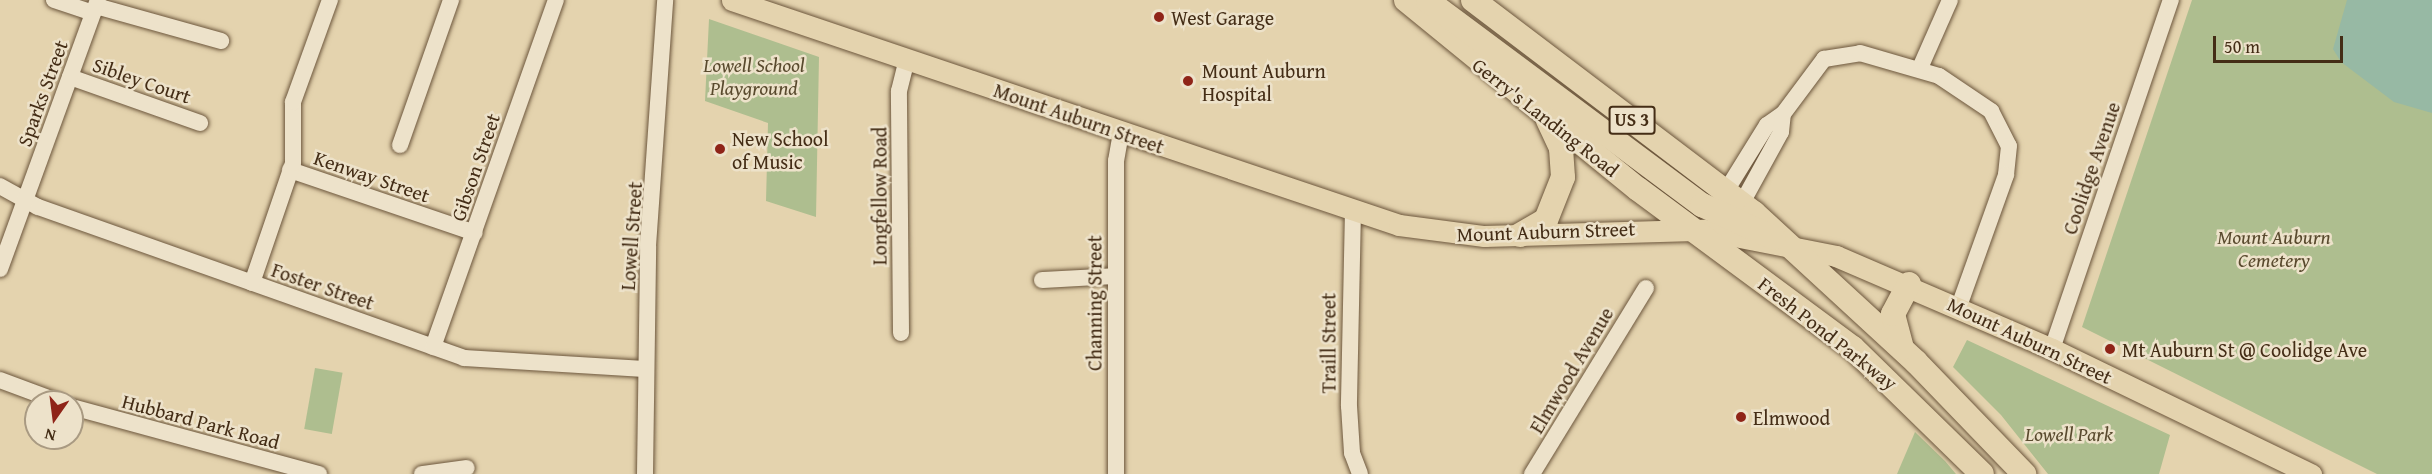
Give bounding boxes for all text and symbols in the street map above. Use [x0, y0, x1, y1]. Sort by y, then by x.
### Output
place label: West Garage [1171, 5, 1274, 29]
marker: West Garage [1152, 10, 1166, 24]
scale bar [2216, 24, 2346, 62]
text: 50 m [2224, 33, 2260, 60]
street label: Sparks Street [12, 37, 72, 149]
street label: Sibley Court [90, 52, 194, 108]
street label: Gerry's Landing Road [1468, 52, 1624, 182]
park label: Lowell School Playground [703, 53, 805, 100]
place label: Mount Auburn Hospital [1202, 58, 1326, 105]
marker: Mount Auburn Hospital [1179, 72, 1197, 90]
street label: Mount Auburn Street [991, 78, 1167, 158]
street label: Coolidge Avenue [2057, 99, 2125, 237]
road number: US 3 [1608, 105, 1656, 135]
street label: Gibson Street [445, 110, 505, 224]
place label: New School of Music [732, 126, 829, 173]
street label: Longfellow Road [867, 127, 891, 265]
marker: New School of Music [713, 142, 727, 156]
street label: Kenway Street [311, 145, 433, 207]
street label: Lowell Street [615, 181, 647, 291]
street label: Mount Auburn Street [1456, 216, 1636, 246]
park label: Mount Auburn Cemetery [2217, 224, 2331, 271]
street label: Channing Street [1082, 235, 1106, 371]
street label: Foster Street [269, 257, 377, 315]
street label: Fresh Pond Parkway [1754, 271, 1902, 395]
street label: Mount Auburn Street [1944, 291, 2116, 389]
street label: Traill Street [1316, 293, 1340, 393]
street label: Elmwood Avenue [1524, 303, 1618, 437]
place label: Mt Auburn St @ Coolidge Ave [2122, 337, 2367, 361]
marker: Mt Auburn St @ Coolidge Ave [2103, 342, 2117, 356]
street label: Hubbard Park Road [120, 388, 282, 454]
north arrow [24, 390, 84, 450]
place label: Elmwood [1753, 405, 1830, 429]
marker: Elmwood [1734, 410, 1748, 424]
park label: Lowell Park [2025, 421, 2113, 445]
text: N [42, 423, 58, 448]

